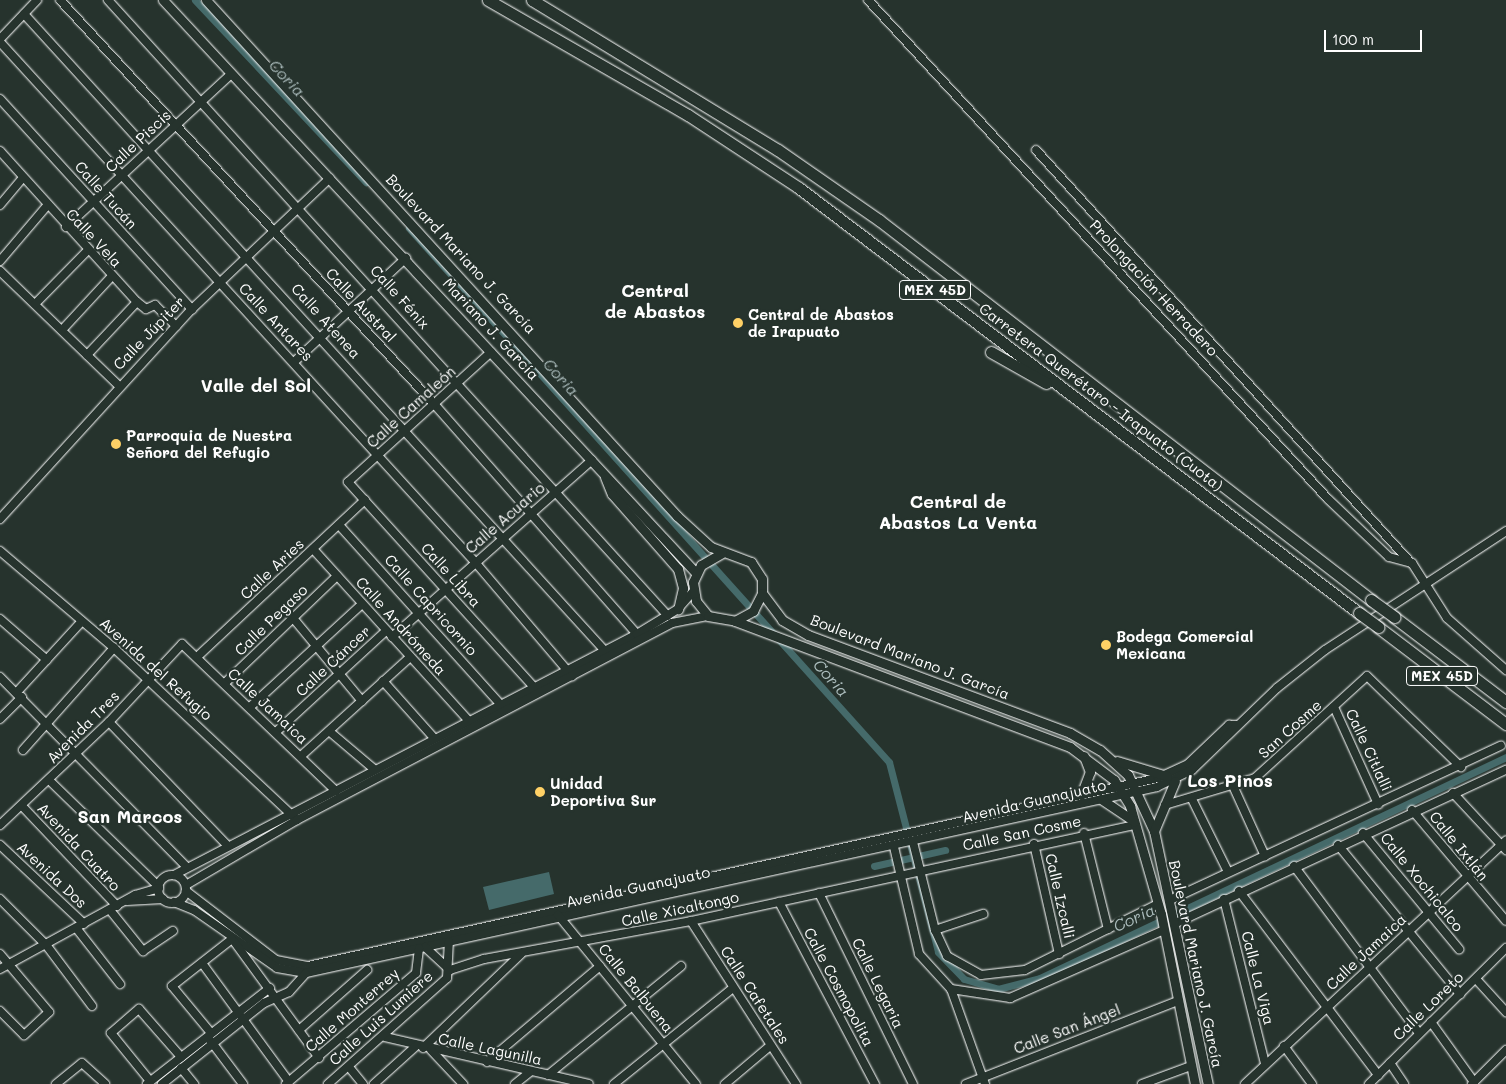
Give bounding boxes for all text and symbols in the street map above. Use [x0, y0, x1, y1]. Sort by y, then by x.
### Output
scale bar [1326, 20, 1424, 52]
text: 100 m [1332, 29, 1374, 49]
water label: Coria [265, 55, 309, 101]
street label: Calle Piscis [101, 106, 175, 176]
street label: Calle Tucán [71, 158, 141, 232]
street label: Boulevard Mariano J. García [382, 170, 540, 338]
street label: Calle Vela [62, 205, 126, 271]
street label: Prolongación Herradero [1086, 216, 1222, 360]
street label: Calle Fénix [367, 261, 433, 333]
street label: Calle Austral [322, 264, 400, 346]
street label: Mariano J. García [439, 274, 543, 384]
road number: MEX 45D [899, 278, 971, 302]
street label: Calle Antares [235, 279, 317, 365]
street label: Calle Atenea [288, 280, 364, 362]
district label: Central de Abastos [605, 280, 705, 322]
street label: Calle Júpiter [109, 292, 189, 374]
street label: Carretera Querétaro - Irapuato (Cuota) [975, 299, 1227, 495]
place label: Central de Abastos de Irapuato [748, 305, 894, 340]
marker: Central de Abastos de Irapuato [732, 317, 744, 329]
water label: Coria [539, 354, 583, 400]
street label: Calle Camaleón [363, 362, 459, 452]
district label: Valle del Sol [201, 374, 311, 396]
place label: Parroquia de Nuestra Señora del Refugio [126, 426, 292, 461]
marker: Parroquia de Nuestra Señora del Refugio [110, 438, 122, 450]
street label: Calle Acuario [462, 479, 548, 557]
district label: Central de Abastos La Venta [879, 491, 1037, 534]
street label: Calle Aries [236, 535, 308, 603]
street label: Calle Libra [417, 539, 485, 611]
street label: Calle Capricornio [381, 551, 481, 659]
street label: Calle Andrómeda [352, 573, 450, 679]
street label: Calle Pegaso [231, 581, 311, 659]
street label: Boulevard Mariano J. García [808, 611, 1012, 703]
street label: Avenida del Refugio [96, 614, 216, 724]
street label: Calle Cáncer [292, 622, 374, 700]
place label: Bodega Comercial Mexicana [1116, 627, 1253, 662]
marker: Bodega Comercial Mexicana [1100, 639, 1112, 651]
water label: Coria [809, 655, 853, 701]
street label: Calle Jamaica [224, 664, 312, 748]
road number: MEX 45D [1406, 664, 1478, 688]
street label: Avenida Tres [43, 687, 123, 767]
street label: San Cosme [1255, 696, 1325, 762]
street label: Calle Citlalli [1342, 706, 1396, 794]
district label: Los Pinos [1187, 769, 1273, 791]
place label: Unidad Deportiva Sur [550, 774, 656, 809]
street label: Avenida Guanajuato [960, 776, 1108, 826]
marker: Unidad Deportiva Sur [534, 786, 546, 798]
street label: Avenida Cuatro [34, 799, 124, 895]
district label: San Marcos [78, 805, 182, 827]
street label: Calle Ixtlán [1426, 808, 1492, 884]
street label: Calle San Cosme [961, 812, 1083, 854]
street label: Calle Xochicalco [1377, 829, 1467, 935]
street label: Avenida Dos [13, 838, 91, 912]
street label: Calle Izcalli [1041, 852, 1079, 940]
street label: Boulevard Mariano J. García [1165, 859, 1227, 1069]
street label: Avenida Guanajuato [564, 863, 712, 911]
street label: Calle Xicaltongo [620, 888, 740, 930]
water label: Coria [1110, 900, 1158, 936]
street label: Calle Jamaica [1322, 910, 1410, 994]
street label: Calle Cosmopolita [800, 925, 878, 1049]
street label: Calle La Viga [1238, 929, 1278, 1027]
street label: Calle Legaria [848, 935, 908, 1031]
street label: Calle Balbuena [595, 940, 677, 1036]
street label: Calle Cafetales [717, 943, 793, 1047]
street label: Calle Monterrey [301, 964, 403, 1056]
street label: Calle Luis Lumiere [325, 967, 437, 1069]
street label: Calle Loreto [1389, 968, 1467, 1044]
street label: Calle San Ángel [1011, 1000, 1123, 1058]
street label: Calle Lagunilla [436, 1029, 544, 1069]

